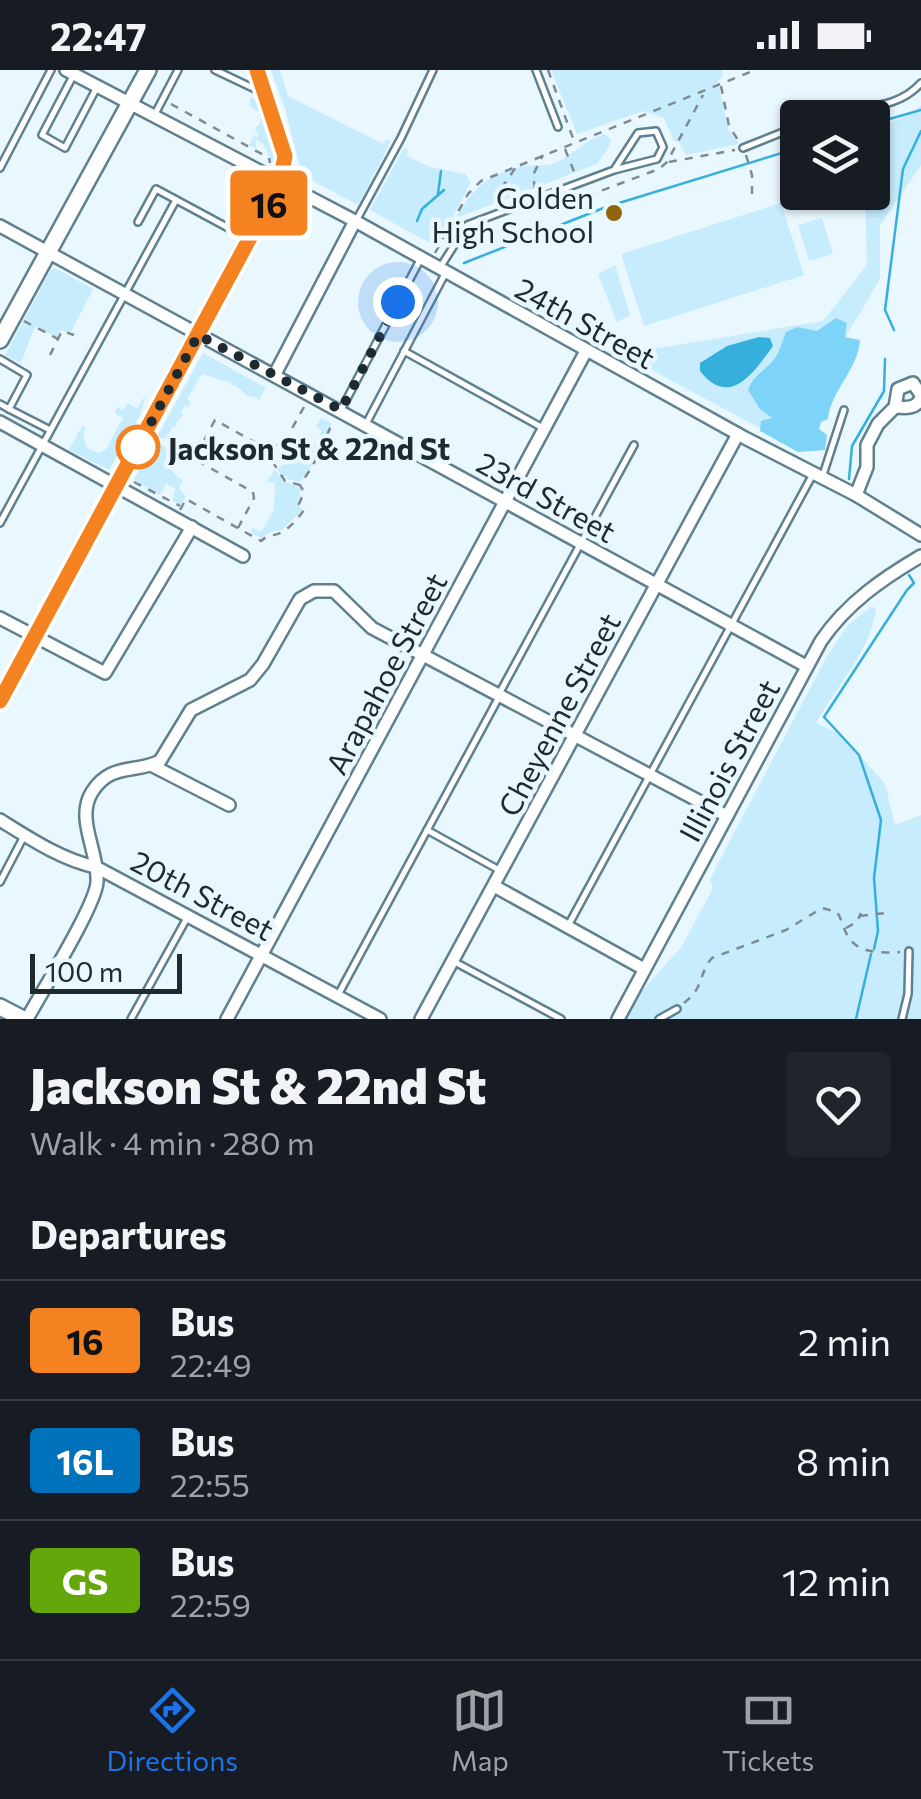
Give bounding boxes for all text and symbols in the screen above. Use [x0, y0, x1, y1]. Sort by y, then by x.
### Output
text: 22:47 [50, 12, 147, 59]
map controls [780, 100, 890, 210]
button: layers [780, 100, 890, 210]
line badge: 16 [224, 170, 314, 236]
place label: Golden High School [432, 178, 594, 249]
text: 16 [250, 182, 288, 225]
marker: Golden High School [603, 202, 625, 224]
street label: 24th Street [510, 268, 662, 376]
your location [373, 277, 423, 327]
marker: Jackson St & 22nd St [117, 426, 159, 468]
place label: Jackson St & 22nd St [168, 429, 450, 466]
street label: 23rd Street [471, 443, 623, 549]
street label: Arapahoe Street [316, 566, 454, 780]
street label: Cheyenne Street [489, 606, 627, 822]
street label: Illinois Street [670, 673, 786, 847]
street label: 20th Street [125, 841, 281, 947]
scale bar [30, 949, 182, 994]
text: 100 m [45, 954, 123, 988]
button: heart [786, 1052, 891, 1157]
text: Jackson St & 22nd St [30, 1055, 486, 1114]
text: Walk · 4 min · 280 m [30, 1122, 315, 1162]
text: Departures [30, 1210, 227, 1257]
text: Bus [170, 1297, 235, 1344]
text: 2 min [798, 1317, 891, 1364]
text: 16 [66, 1319, 104, 1362]
text: 22:49 [170, 1344, 252, 1384]
text: Bus [170, 1417, 235, 1464]
text: 8 min [796, 1437, 891, 1484]
text: 16L [56, 1439, 114, 1482]
text: 22:55 [170, 1464, 250, 1504]
text: Bus [170, 1537, 235, 1584]
text: 12 min [782, 1557, 891, 1604]
text: GS [62, 1559, 108, 1602]
text: 22:59 [170, 1584, 251, 1624]
tab: Directions [107, 1683, 238, 1777]
tab: Map [451, 1683, 509, 1777]
tab: Tickets [722, 1683, 814, 1777]

